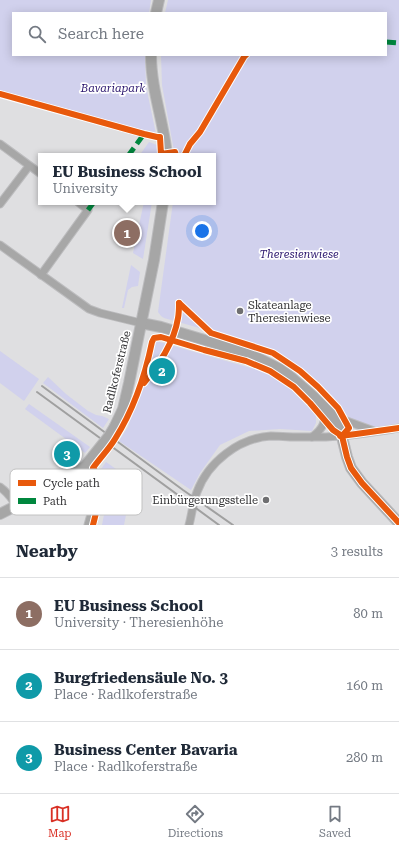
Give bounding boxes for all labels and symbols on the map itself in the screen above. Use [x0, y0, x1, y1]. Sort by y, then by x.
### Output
park label: Bavariapark [80, 82, 145, 95]
pin: 1 [114, 218, 140, 248]
your location [192, 221, 212, 241]
park label: Theresienwiese [259, 248, 339, 261]
place label: Skateanlage Theresienwiese [248, 299, 331, 325]
marker: Skateanlage Theresienwiese [235, 306, 245, 316]
street label: Radlkoferstraße [100, 329, 134, 415]
pin: 2 [149, 356, 175, 386]
pin: 3 [54, 439, 80, 469]
legend [10, 469, 142, 515]
text: Cycle path [43, 477, 100, 490]
place label: Einbürgerungsstelle [152, 494, 258, 507]
text: Path [43, 495, 67, 508]
marker: Einbürgerungsstelle [261, 495, 271, 505]

